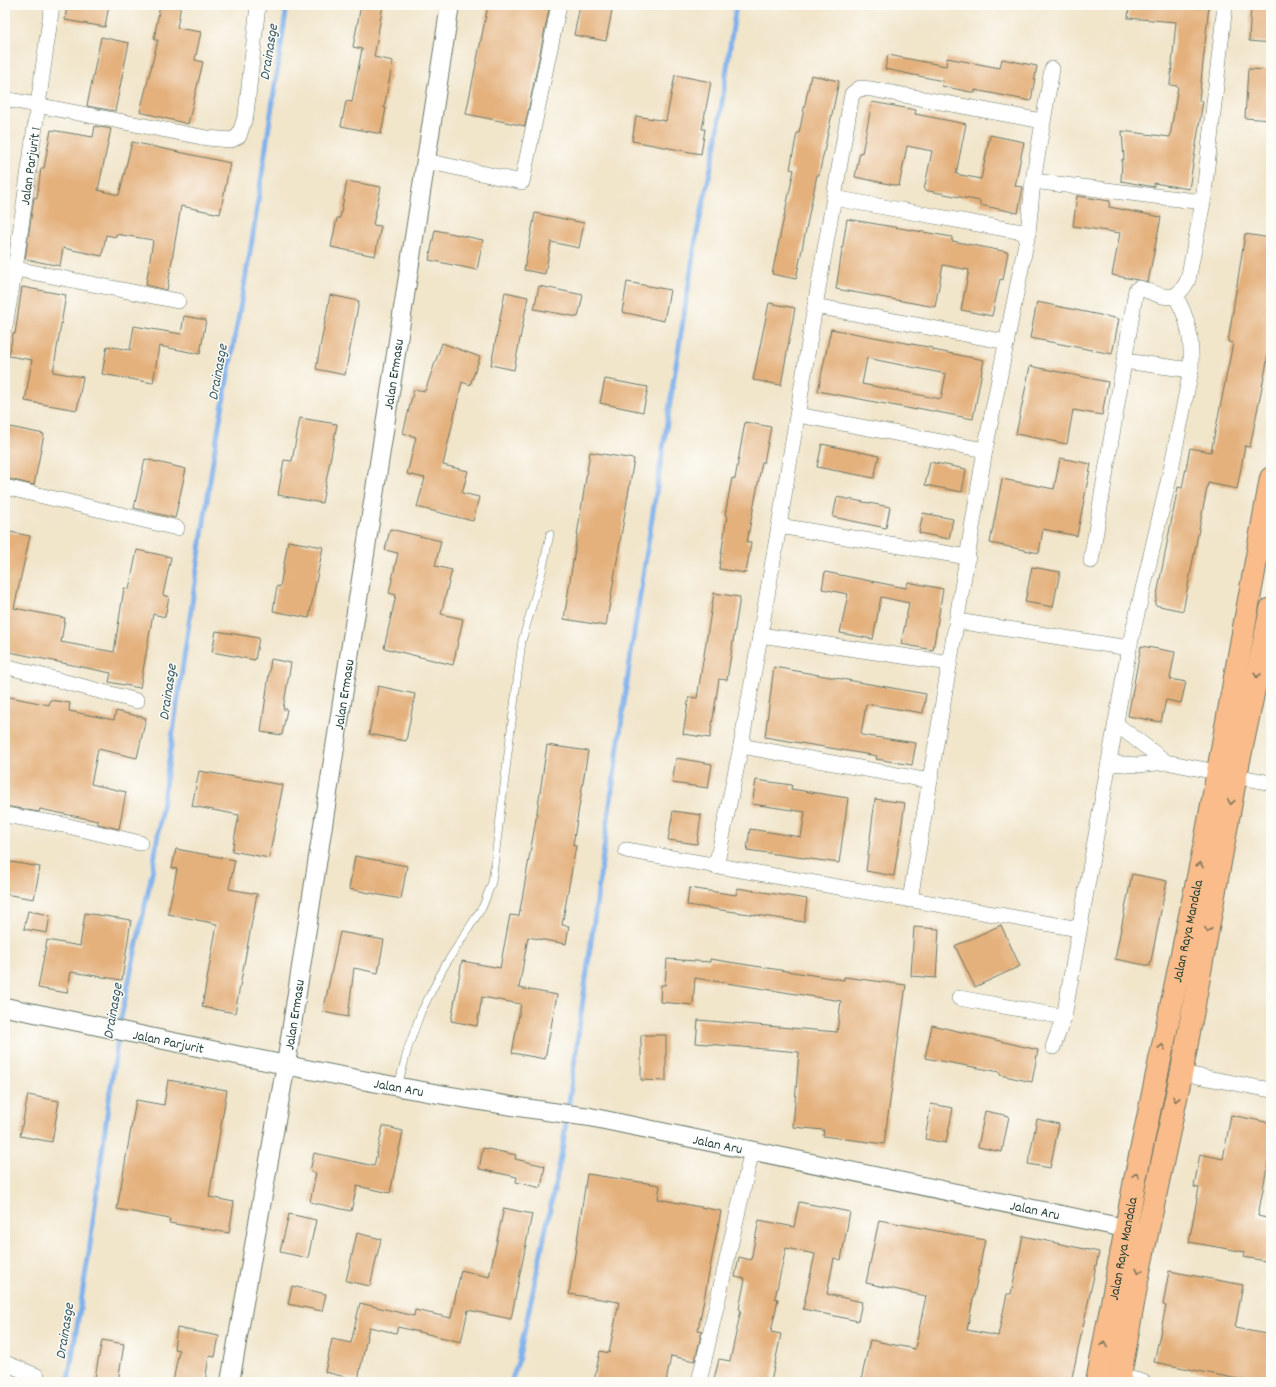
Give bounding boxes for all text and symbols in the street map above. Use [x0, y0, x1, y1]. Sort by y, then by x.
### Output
water label: Drainasge [255, 21, 285, 82]
street label: Jalan Parjurit 1 [16, 126, 47, 206]
street label: Jalan Ermasu [379, 338, 410, 411]
water label: Drainasge [203, 341, 235, 402]
street label: Jalan Ermasu [330, 658, 361, 731]
water label: Drainasge [154, 661, 184, 722]
one-way arrow [1254, 671, 1262, 678]
one-way arrow [1228, 799, 1236, 805]
one-way arrow [1195, 862, 1204, 868]
street label: Jalan Raya Mandala [1168, 878, 1209, 984]
one-way arrow [1204, 927, 1213, 933]
street label: Jalan Ermasu [280, 978, 311, 1051]
water label: Drainasge [98, 980, 130, 1041]
street label: Jalan Parjurit [131, 1026, 205, 1060]
one-way arrow [1158, 1044, 1166, 1050]
street label: Jalan Aru [372, 1075, 425, 1103]
one-way arrow [1172, 1096, 1181, 1102]
street label: Jalan Aru [691, 1131, 744, 1160]
one-way arrow [1131, 1171, 1139, 1178]
street label: Jalan Raya Mandala [1105, 1195, 1144, 1302]
street label: Jalan Aru [1008, 1196, 1061, 1226]
one-way arrow [1135, 1268, 1143, 1274]
water label: Drainasge [51, 1300, 81, 1361]
one-way arrow [1100, 1341, 1108, 1347]

